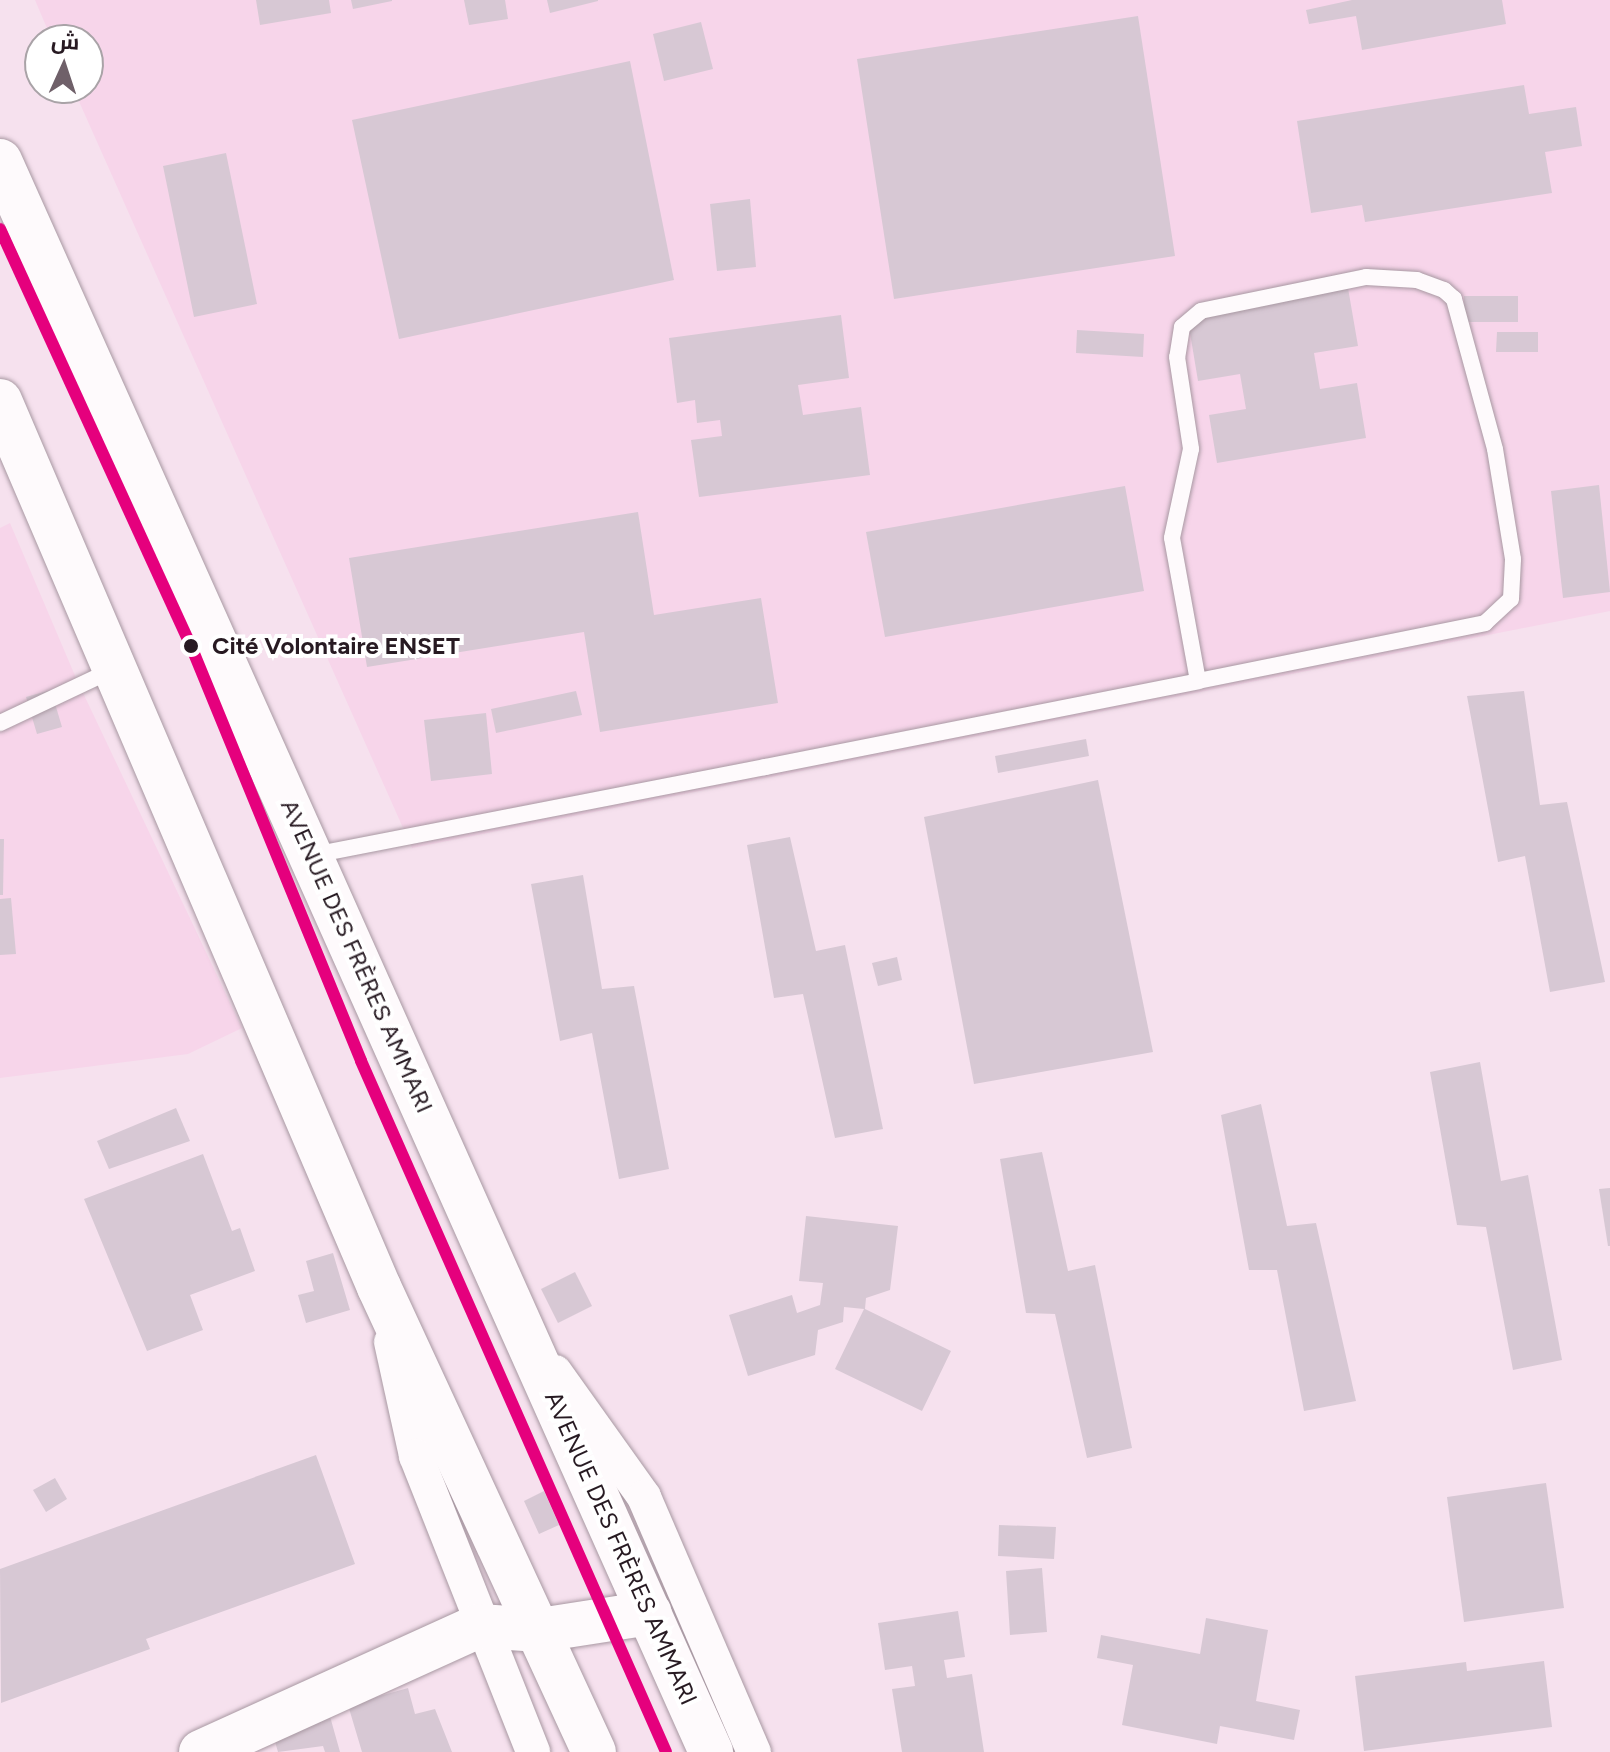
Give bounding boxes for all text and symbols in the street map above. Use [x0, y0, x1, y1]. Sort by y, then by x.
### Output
north arrow [24, 24, 104, 104]
text: ش [50, 27, 80, 56]
marker: Cité Volontaire ENSET [177, 632, 205, 660]
place label: Cité Volontaire ENSET [212, 632, 460, 660]
street label: AVENUE DES FRÈRES AMMARI [275, 795, 439, 1117]
street label: AVENUE DES FRÈRES AMMARI [539, 1387, 703, 1709]

